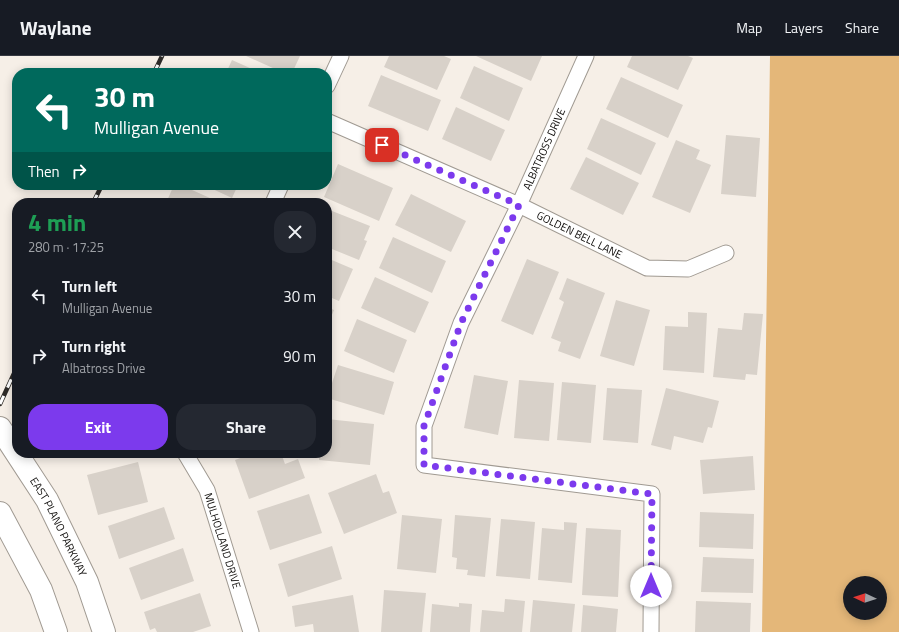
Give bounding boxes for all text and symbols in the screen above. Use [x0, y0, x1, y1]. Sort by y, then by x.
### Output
text: Waylane [20, 13, 92, 42]
text: Map [736, 17, 762, 38]
text: Layers [784, 17, 823, 38]
text: Share [845, 17, 879, 38]
text: 30 m [94, 75, 155, 118]
icon: left [28, 84, 80, 136]
street label: ALBATROSS DRIVE [519, 106, 569, 192]
text: Mulligan Avenue [94, 114, 219, 141]
pin [365, 128, 399, 162]
icon: arrive [371, 134, 393, 156]
text: Then [28, 160, 60, 183]
icon: right [68, 160, 90, 182]
text: 4 min [28, 204, 86, 240]
street label: GOLDEN BELL LANE [534, 207, 625, 263]
button: close [274, 211, 316, 253]
text: 280 m · 17:25 [28, 237, 104, 257]
text: Turn left [62, 275, 117, 298]
icon: left [28, 285, 50, 307]
text: 30 m [283, 285, 316, 308]
text: Mulligan Avenue [62, 298, 152, 318]
text: Turn right [62, 335, 126, 358]
icon: right [28, 345, 50, 367]
text: 90 m [283, 345, 316, 368]
text: Albatross Drive [62, 358, 145, 378]
button: Exit [28, 404, 168, 450]
button: Share [176, 404, 316, 450]
street label: EAST PLANO PARKWAY [26, 474, 91, 579]
street label: MULHOLLAND DRIVE [200, 491, 245, 590]
position arrow [630, 565, 672, 607]
north arrow [843, 576, 887, 620]
map controls [843, 576, 887, 620]

